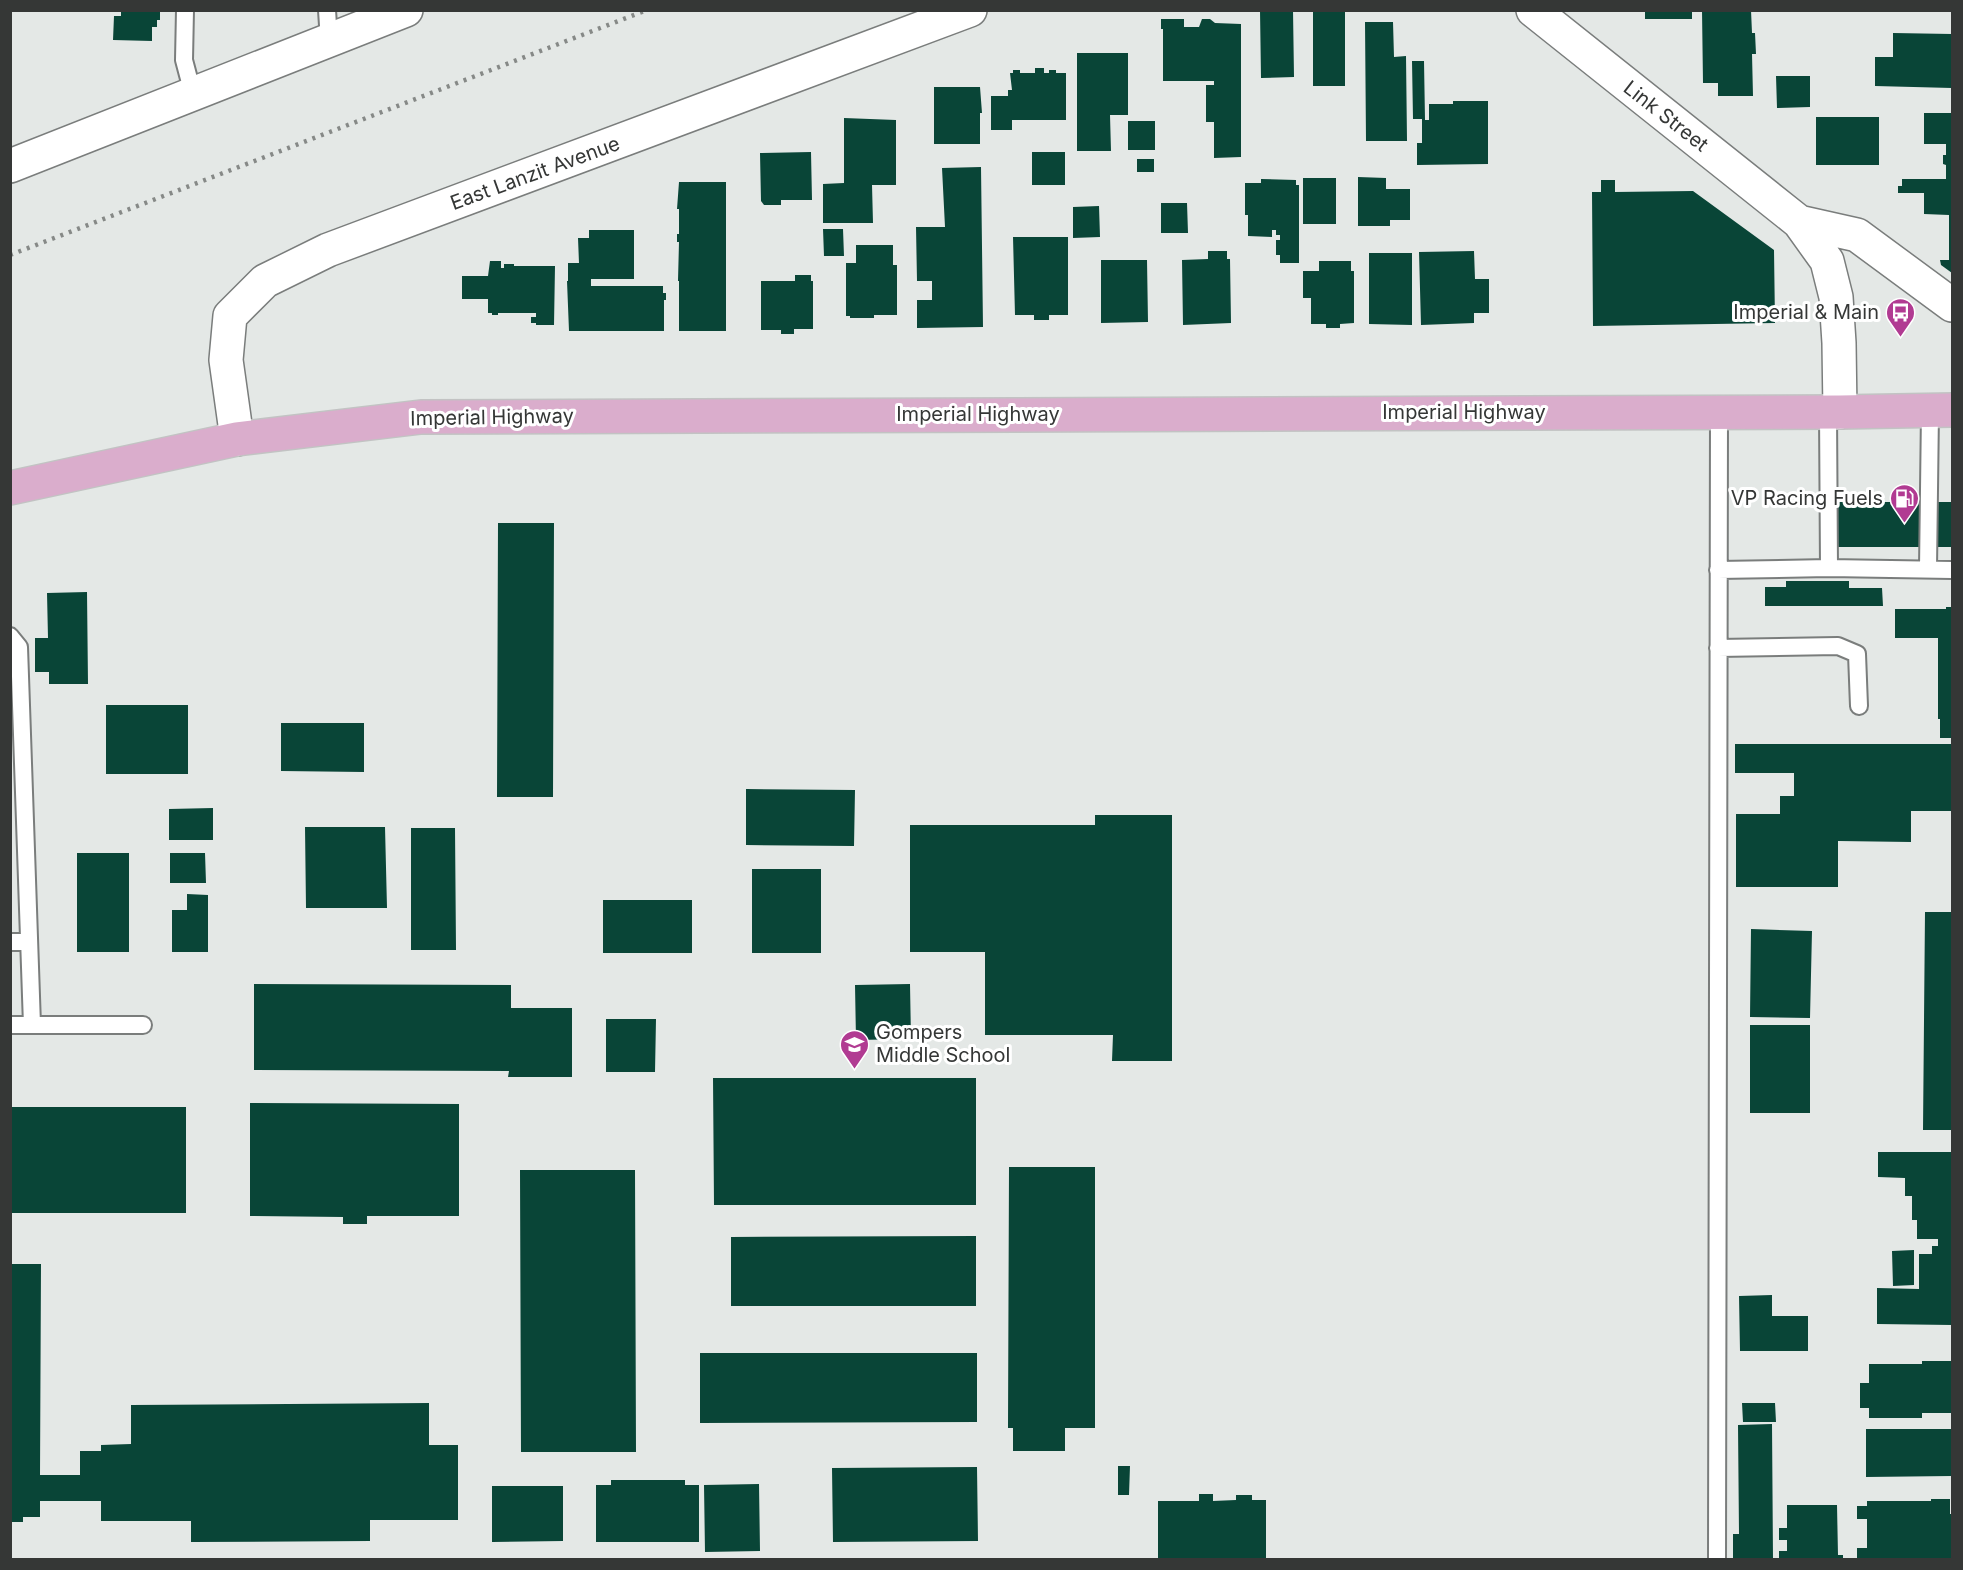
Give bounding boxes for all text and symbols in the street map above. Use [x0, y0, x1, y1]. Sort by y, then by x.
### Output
street label: Link Street [1619, 75, 1714, 157]
street label: East Lanzit Avenue [447, 131, 623, 215]
bus stop icon: Imperial & Main [1884, 296, 1916, 338]
place label: Imperial & Main [1733, 300, 1879, 324]
street label: Imperial Highway [1382, 400, 1546, 424]
street label: Imperial Highway [896, 402, 1060, 426]
street label: Imperial Highway [410, 404, 574, 430]
fuel station icon: VP Racing Fuels [1888, 482, 1920, 524]
place label: VP Racing Fuels [1731, 486, 1883, 510]
place label: Gompers Middle School [876, 1020, 1010, 1067]
school or university icon: Gompers Middle School [839, 1028, 871, 1070]

